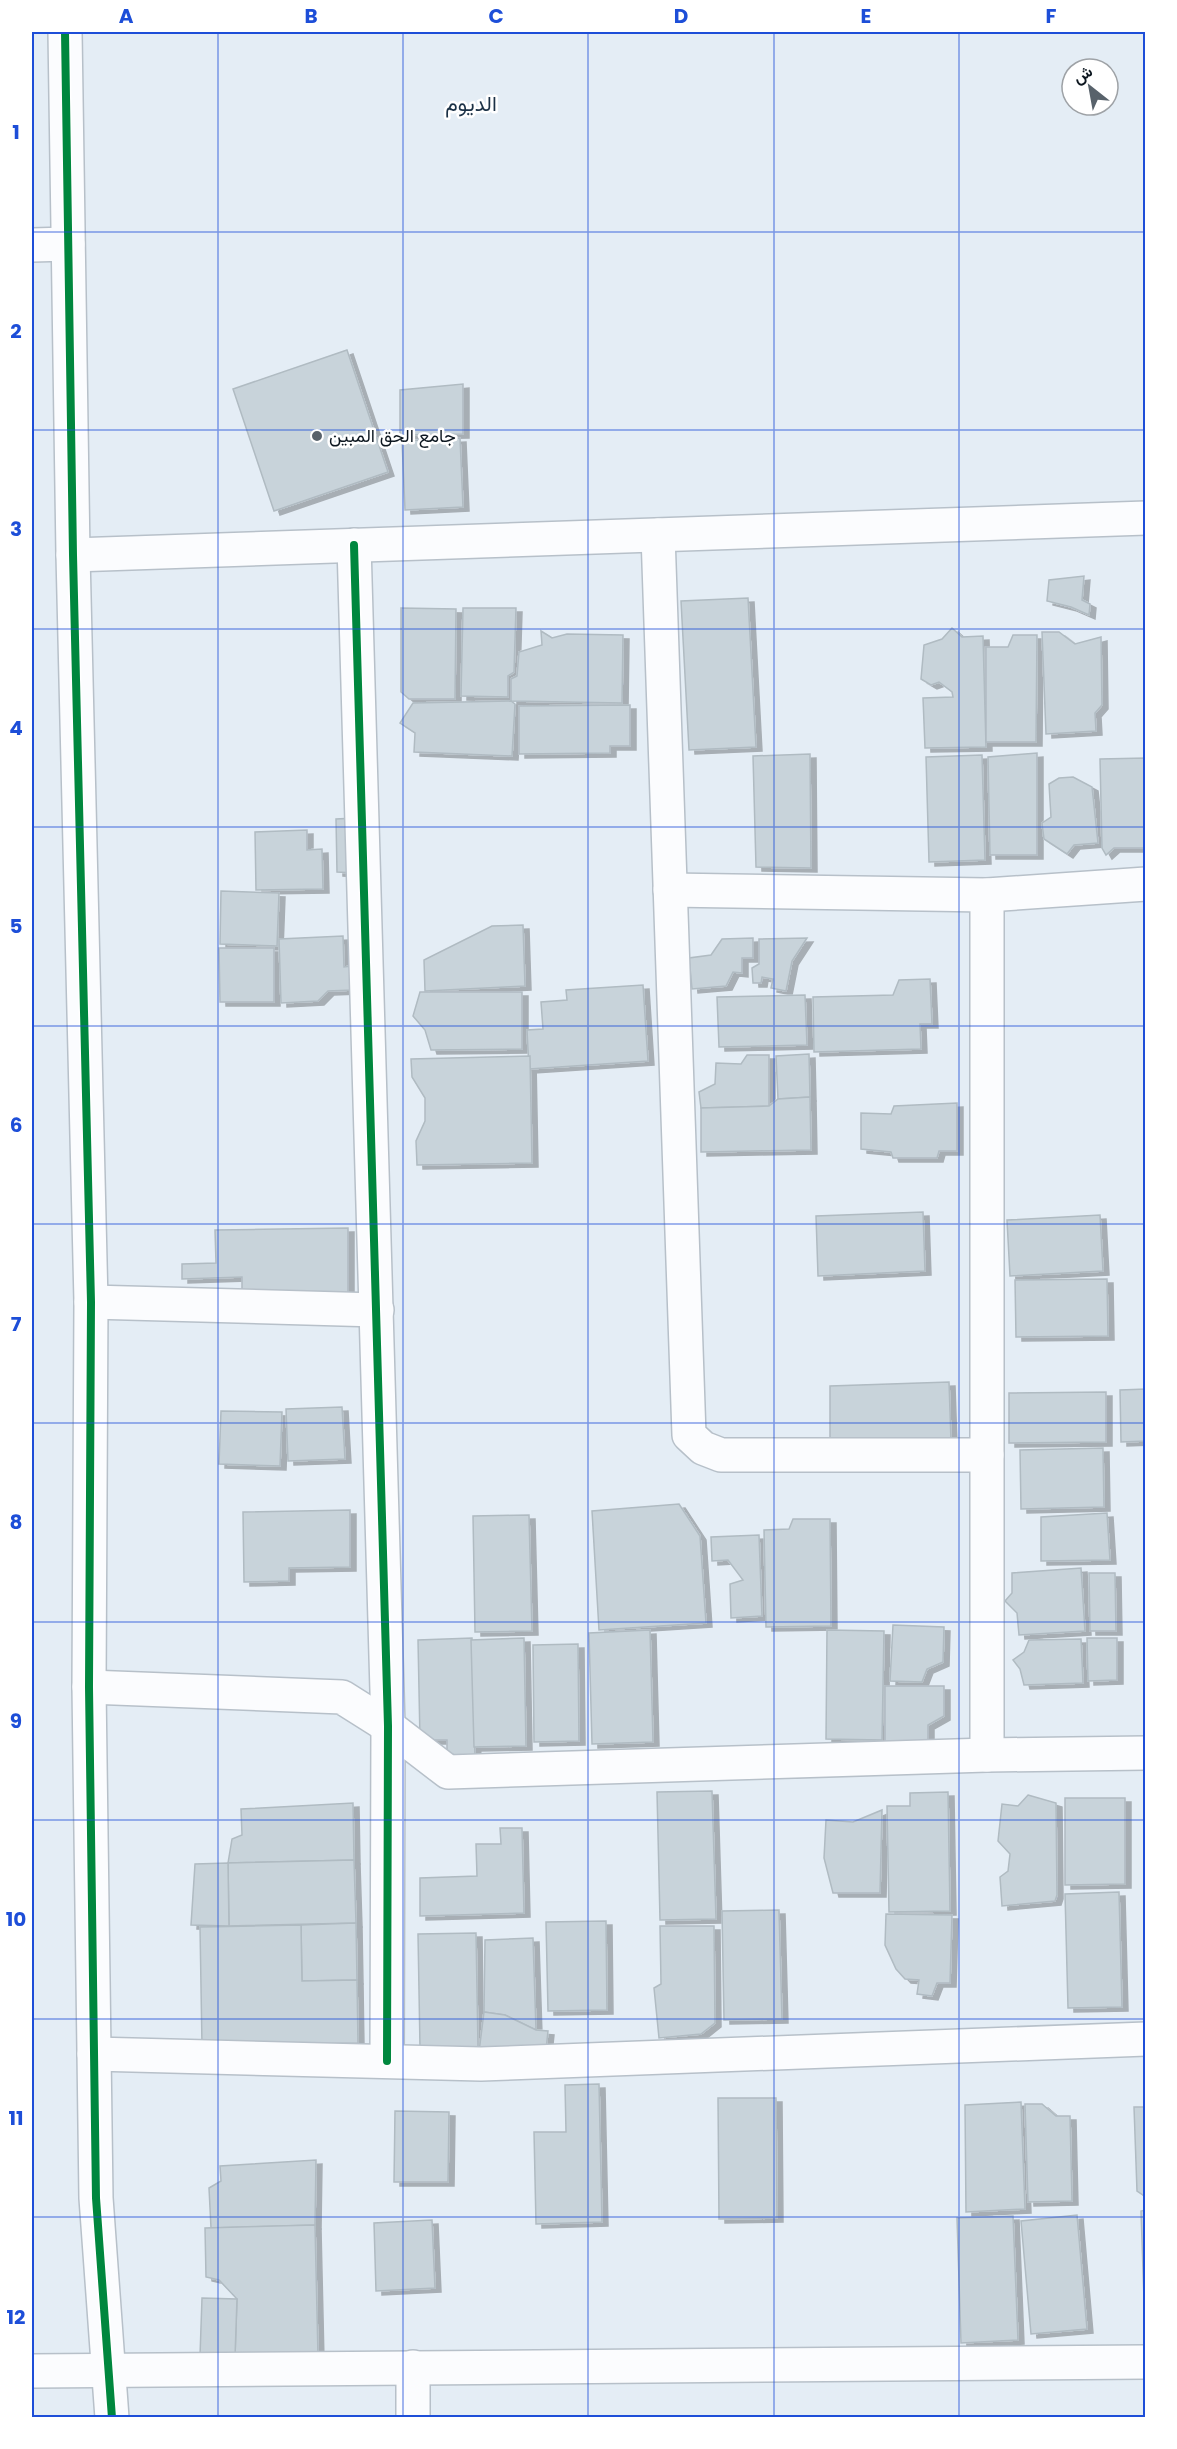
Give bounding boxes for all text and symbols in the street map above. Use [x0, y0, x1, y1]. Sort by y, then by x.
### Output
text: A [119, 2, 134, 30]
text: B [304, 2, 318, 30]
text: C [488, 2, 504, 30]
text: D [674, 2, 688, 30]
text: E [861, 2, 871, 30]
text: F [1046, 2, 1057, 30]
north arrow [1060, 57, 1120, 117]
text: ش [1068, 60, 1097, 89]
district label: الديوم [445, 89, 497, 118]
text: 1 [12, 118, 20, 146]
text: 2 [10, 317, 22, 345]
place label: جامع الحق المبين [329, 423, 456, 448]
marker: جامع الحق المبين [310, 429, 324, 443]
text: 3 [10, 515, 22, 543]
text: 4 [9, 714, 23, 742]
text: 5 [10, 912, 23, 940]
text: 6 [10, 1111, 22, 1139]
text: 7 [11, 1310, 22, 1338]
text: 8 [10, 1508, 22, 1536]
text: 9 [10, 1707, 22, 1735]
text: 10 [6, 1905, 26, 1933]
text: 11 [8, 2104, 24, 2132]
text: 12 [7, 2303, 25, 2331]

